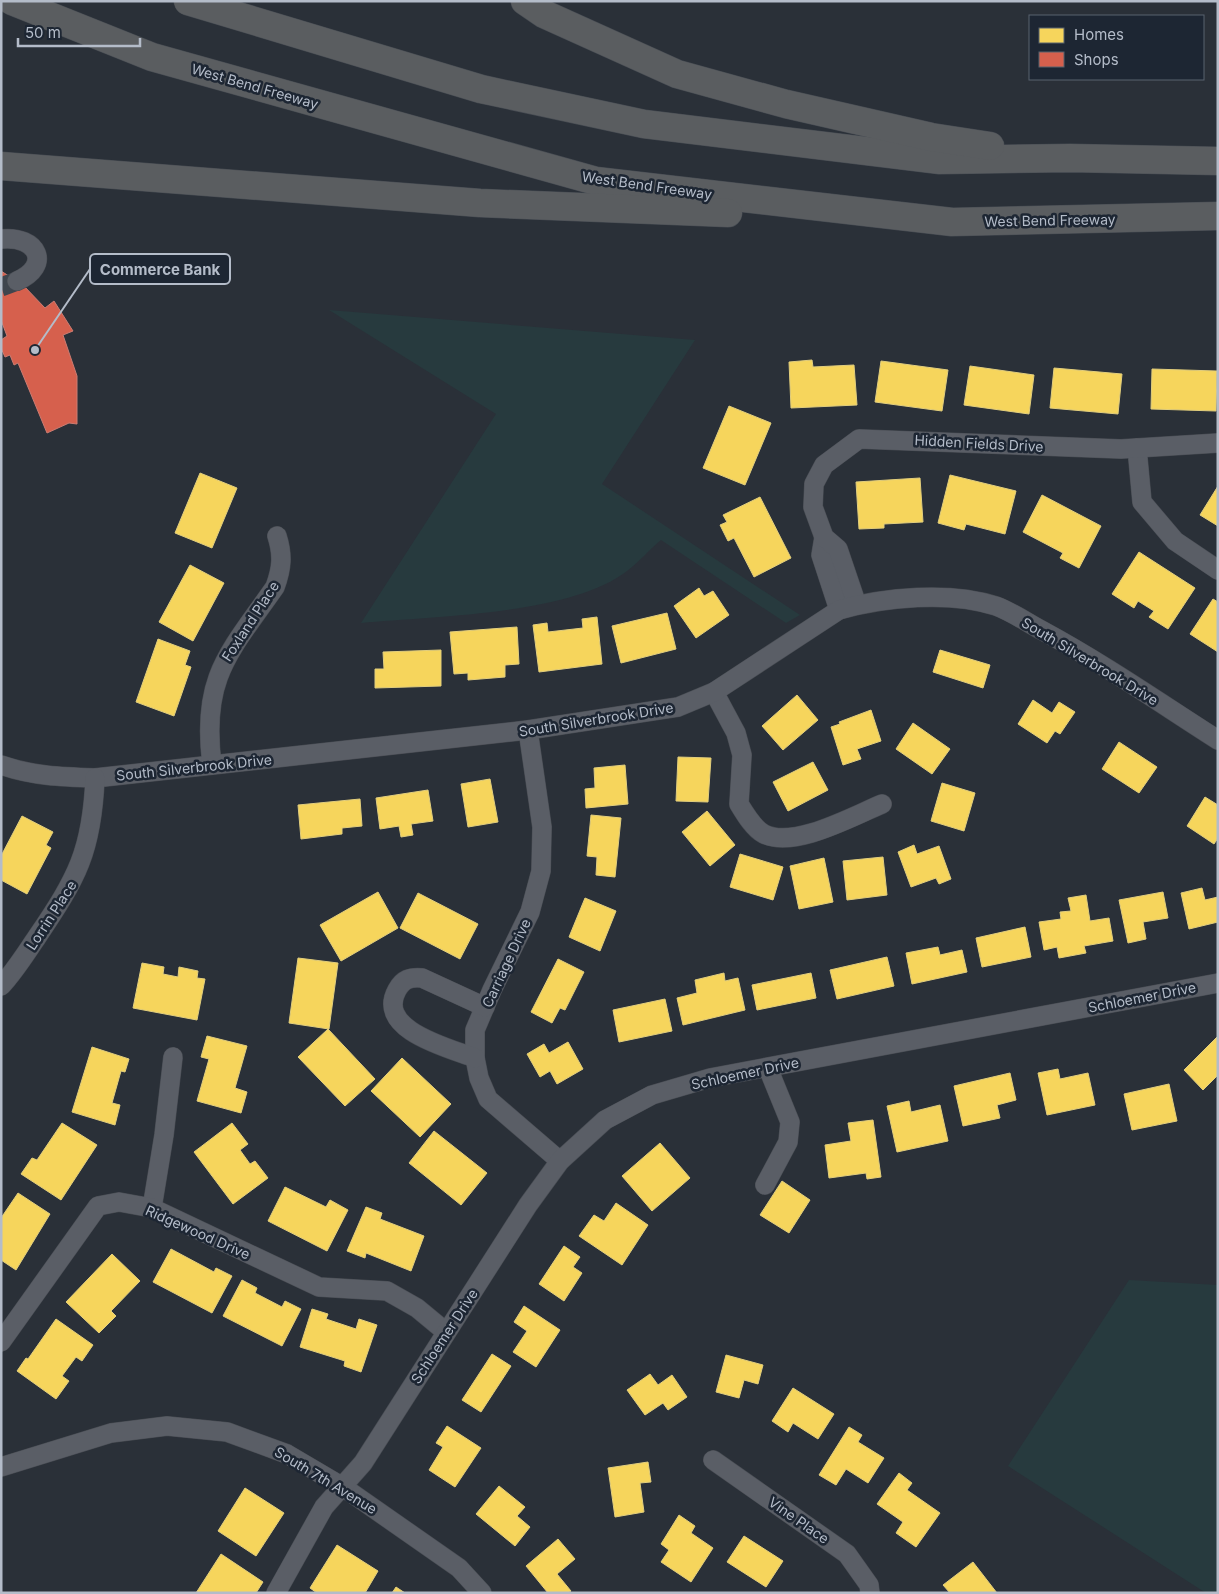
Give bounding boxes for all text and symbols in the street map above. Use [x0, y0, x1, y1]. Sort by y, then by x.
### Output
scale bar [18, 15, 140, 47]
legend [1029, 15, 1204, 80]
text: 50 m [25, 23, 61, 42]
text: Homes [1074, 25, 1124, 44]
text: Shops [1074, 50, 1119, 69]
street label: West Bend Freeway [190, 60, 321, 112]
street label: West Bend Freeway [581, 167, 713, 203]
street label: West Bend Freeway [984, 210, 1116, 230]
callout: Commerce Bank [90, 254, 230, 284]
text: Commerce Bank [100, 260, 220, 279]
street label: Hidden Fields Drive [914, 431, 1044, 455]
street label: Foxland Place [218, 578, 282, 664]
street label: South Silverbrook Drive [1019, 613, 1161, 709]
street label: South Silverbrook Drive [517, 698, 675, 740]
street label: South Silverbrook Drive [115, 750, 273, 784]
street label: Lorrin Place [22, 877, 80, 953]
street label: Carriage Drive [478, 916, 534, 1010]
street label: Schloemer Drive [1087, 978, 1197, 1016]
street label: Schloemer Drive [690, 1053, 800, 1093]
street label: Ridgewood Drive [143, 1201, 253, 1263]
street label: Schloemer Drive [407, 1285, 481, 1387]
street label: South 7th Avenue [272, 1443, 380, 1517]
street label: Vine Place [766, 1493, 832, 1547]

